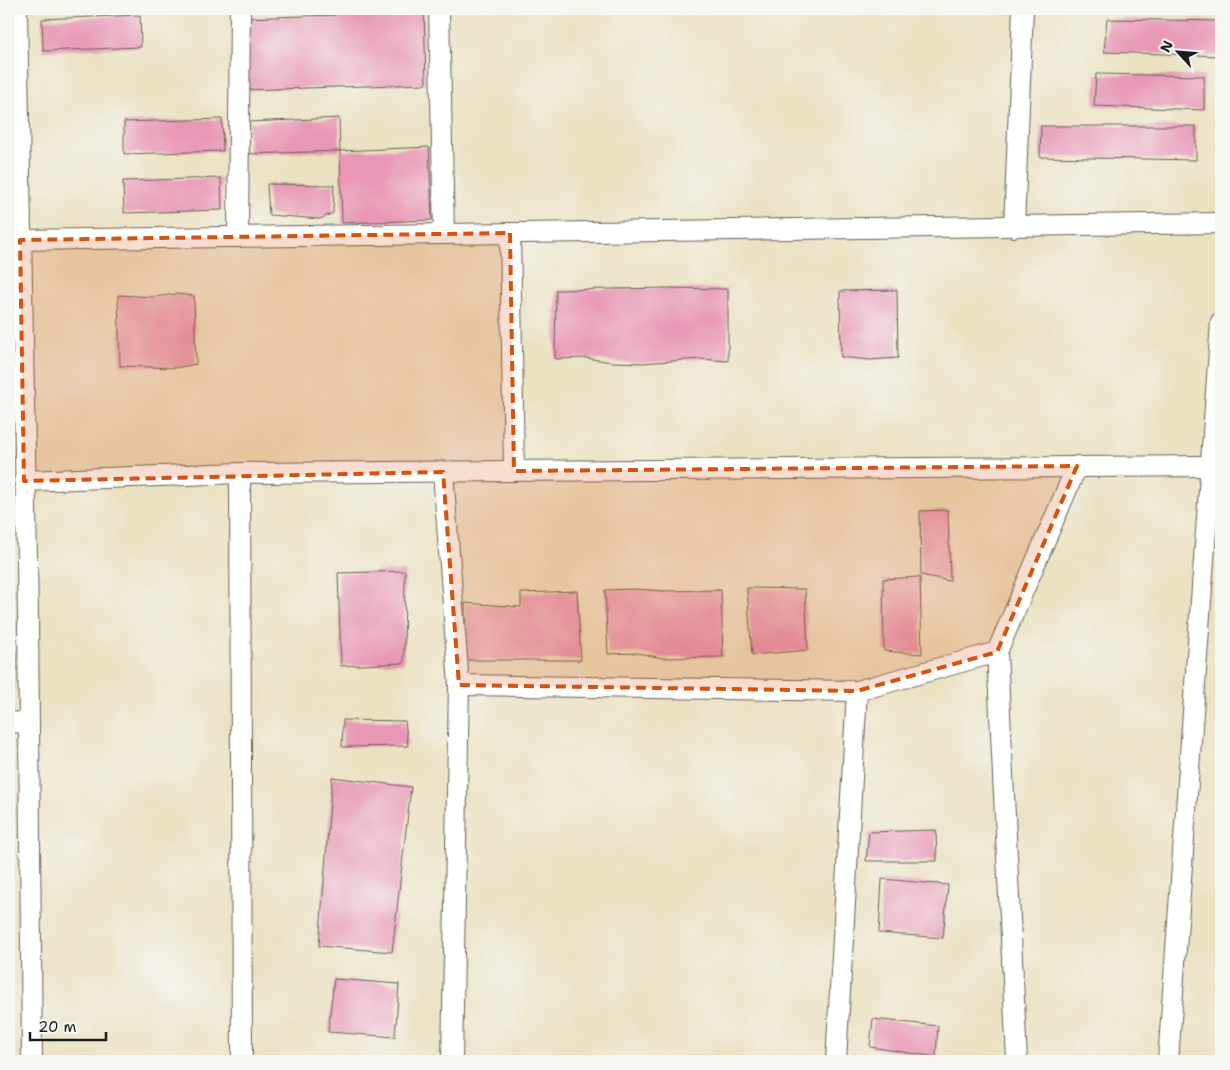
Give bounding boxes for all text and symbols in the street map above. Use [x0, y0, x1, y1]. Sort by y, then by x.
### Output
north arrow [1152, 28, 1202, 78]
text: N [1156, 37, 1177, 55]
scale bar [30, 1010, 106, 1042]
text: 20 m [38, 1017, 77, 1037]

